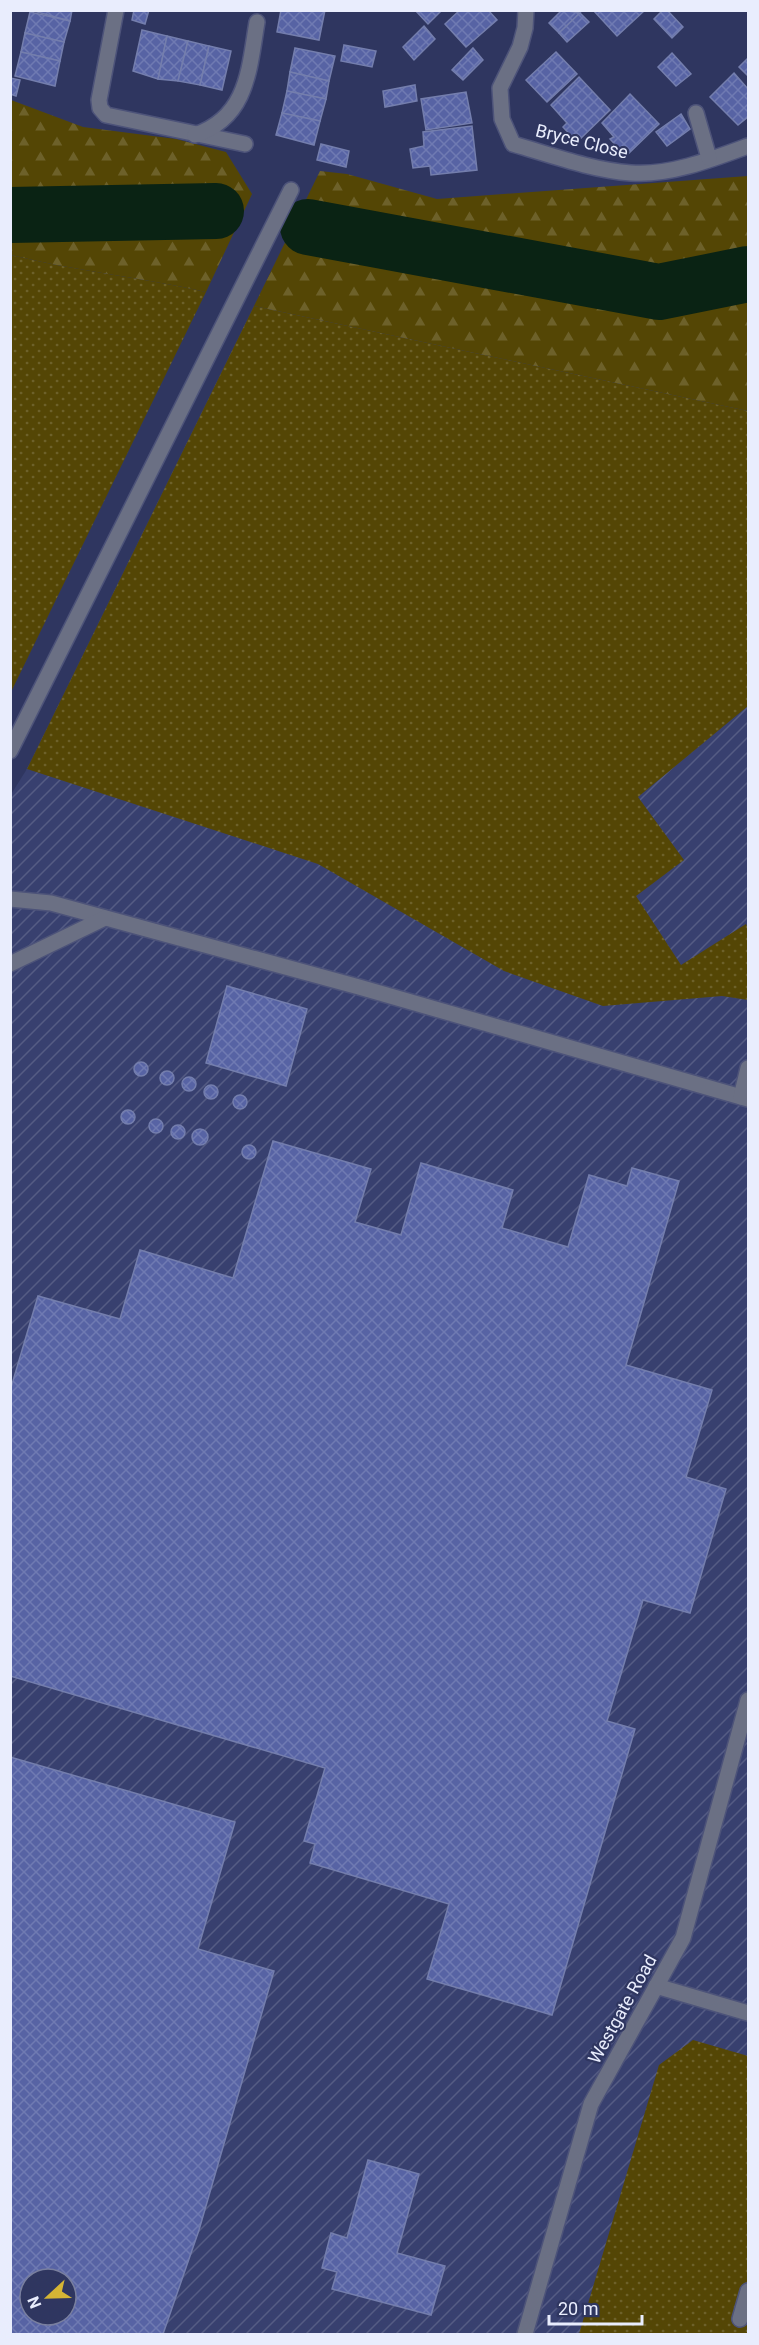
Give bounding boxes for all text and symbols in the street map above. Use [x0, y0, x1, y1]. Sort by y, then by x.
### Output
street label: Bryce Close [534, 119, 630, 163]
street label: Westgate Road [583, 1951, 661, 2067]
north arrow [18, 2267, 78, 2327]
scale bar [549, 2288, 642, 2326]
text: N [24, 2294, 45, 2311]
text: 20 m [558, 2298, 598, 2319]

